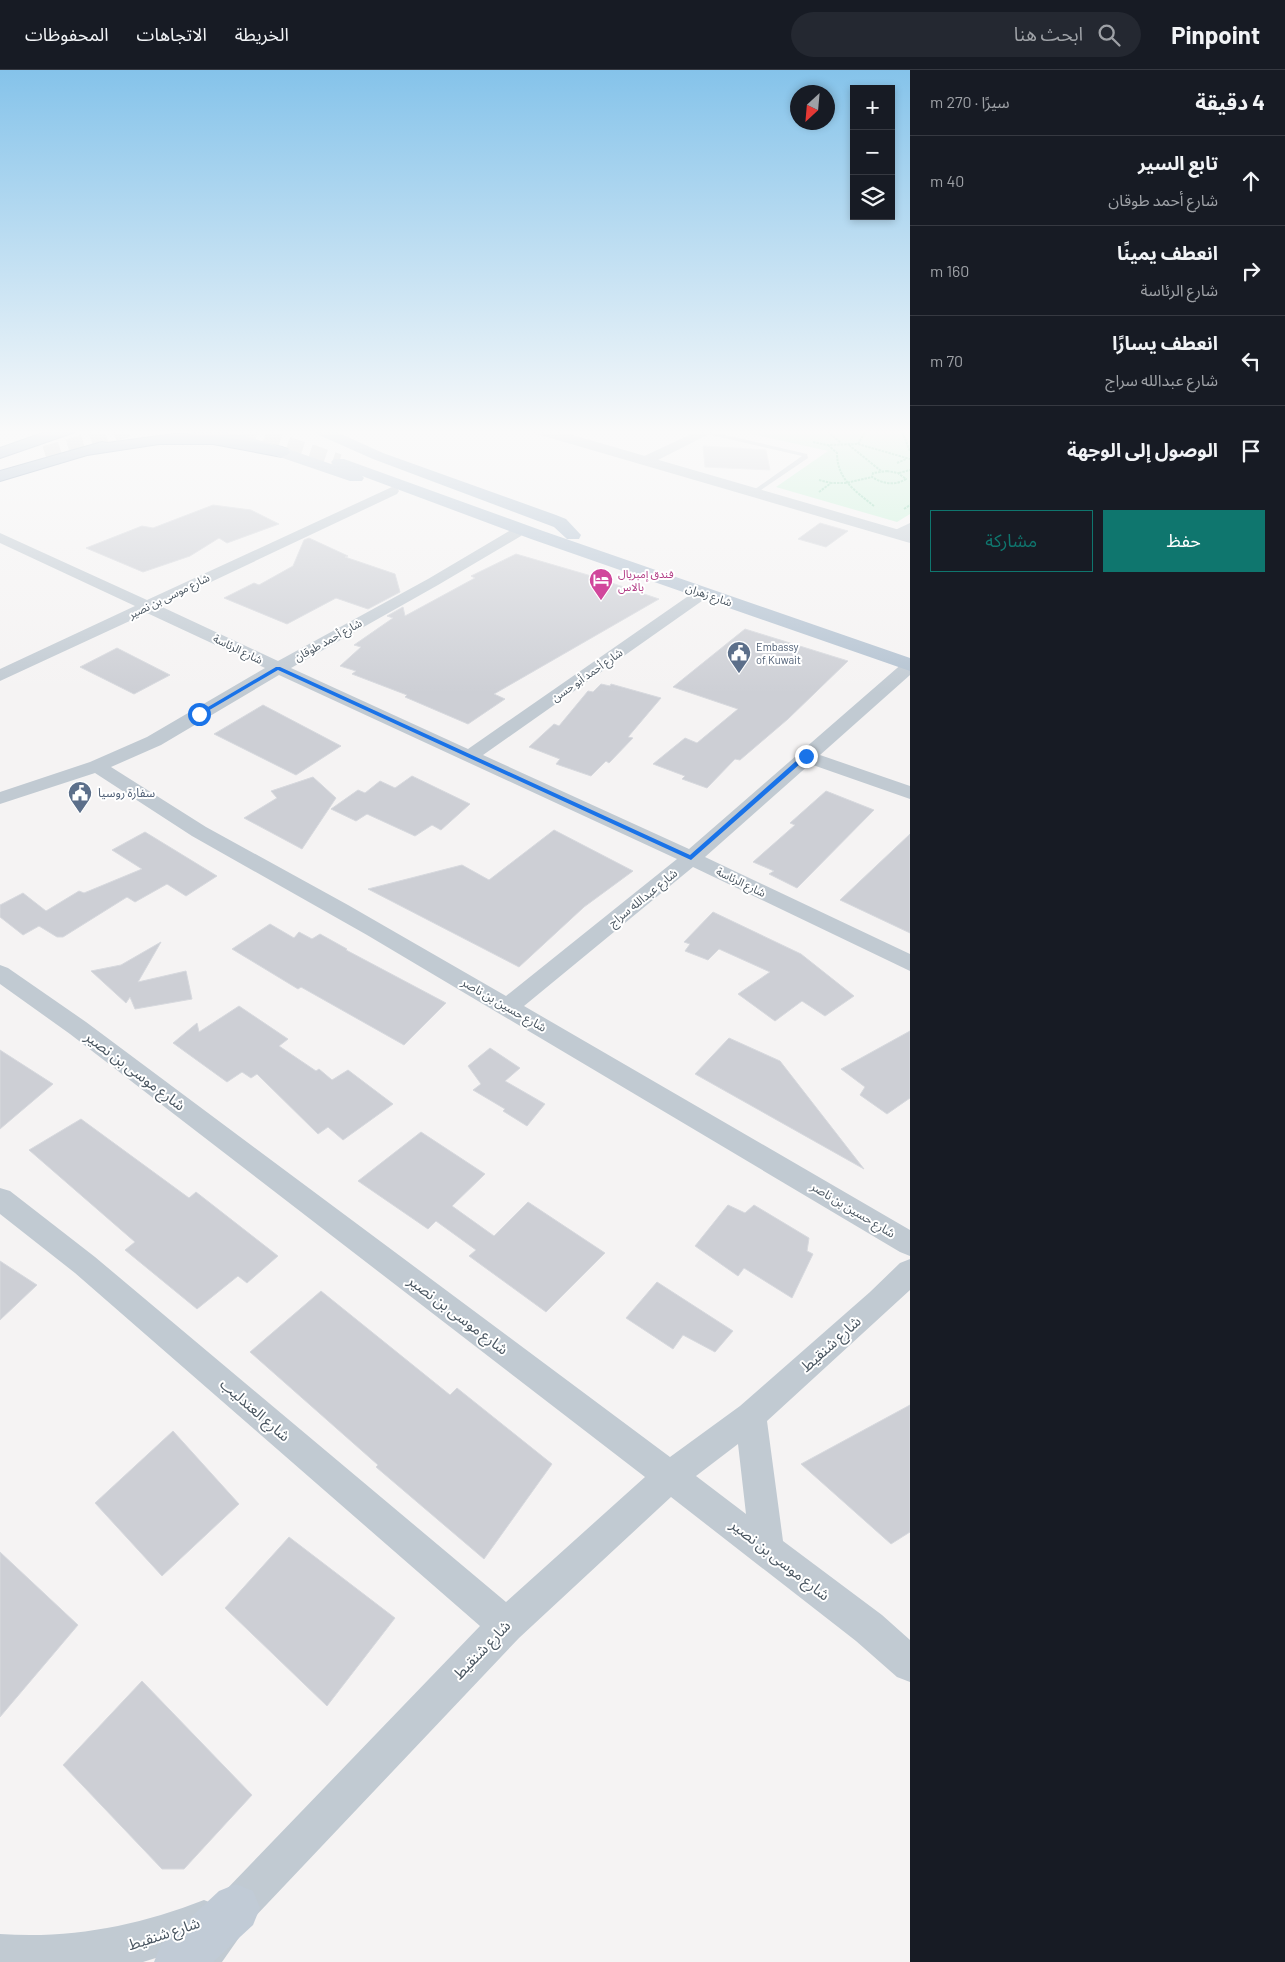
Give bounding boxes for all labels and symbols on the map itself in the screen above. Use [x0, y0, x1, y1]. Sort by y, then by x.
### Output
north arrow [790, 85, 835, 130]
hotel icon: فندق إمبريال بالاس [588, 567, 614, 601]
place label: فندق إمبريال بالاس [618, 567, 674, 594]
street label: شارع موسى بن نصير [125, 570, 213, 623]
street label: شارع زهران [684, 581, 734, 610]
street label: شارع أحمد طوقان [292, 615, 365, 665]
street label: شارع الرئاسة [211, 631, 265, 668]
public building icon: Embassy of Kuwait [726, 640, 752, 674]
place label: Embassy of Kuwait [756, 640, 801, 666]
street label: شارع أحمد أبو حسن [549, 645, 626, 706]
route start [188, 703, 211, 726]
route end [795, 745, 818, 768]
public building icon: سفارة روسيا [67, 780, 93, 814]
place label: سفارة روسيا [98, 785, 155, 800]
street label: شارع الرئاسة [714, 864, 768, 901]
street label: شارع عبدالله سراج [605, 865, 682, 932]
street label: شارع حسين بن ناصر [457, 974, 549, 1037]
street label: شارع موسى بن نصير [79, 1026, 189, 1117]
street label: شارع حسين بن ناصر [807, 1178, 898, 1242]
street label: شارع موسى بن نصير [402, 1270, 512, 1361]
street label: شارع شنقيط [797, 1311, 867, 1378]
street label: شارع العندليب [214, 1374, 294, 1448]
street label: شارع موسى بن نصير [724, 1514, 834, 1607]
street label: شارع شنقيط [449, 1616, 517, 1685]
street label: شارع شنقيط [125, 1913, 203, 1957]

